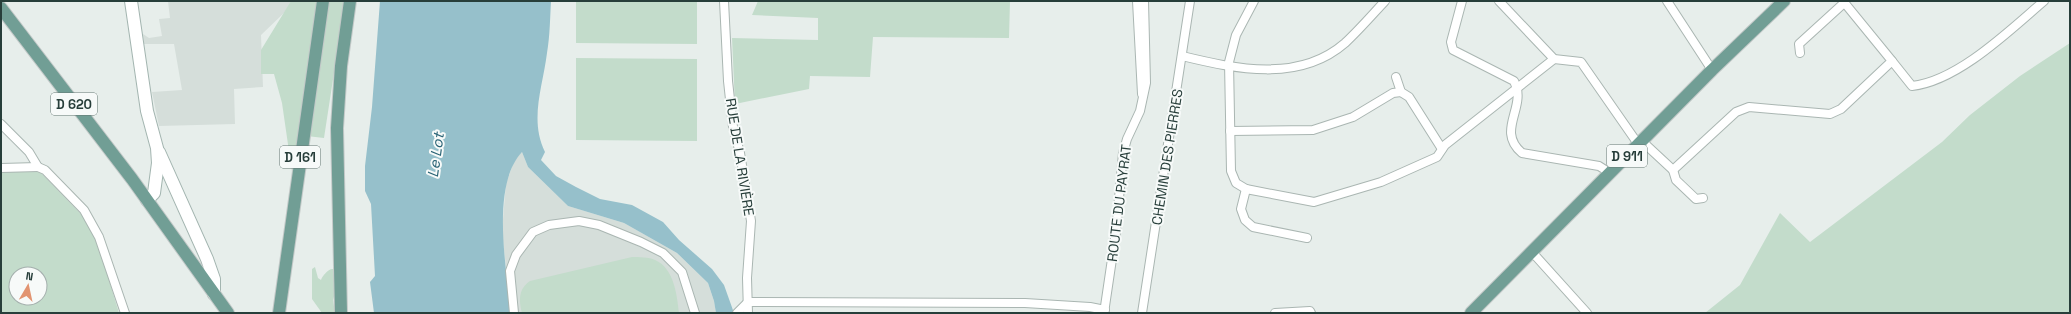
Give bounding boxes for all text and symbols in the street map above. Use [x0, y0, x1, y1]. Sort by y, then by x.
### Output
street label: CHEMIN DES PIERRES [1147, 88, 1187, 226]
road number: D 620 [51, 93, 97, 115]
street label: RUE DE LA RIVIÈRE [722, 97, 758, 217]
water label: Le Lot [423, 129, 448, 178]
street label: ROUTE DU PAYRAT [1103, 143, 1135, 263]
road number: D 911 [1607, 145, 1647, 167]
road number: D 161 [280, 146, 320, 168]
north arrow [8, 266, 48, 306]
text: N [25, 269, 34, 284]

